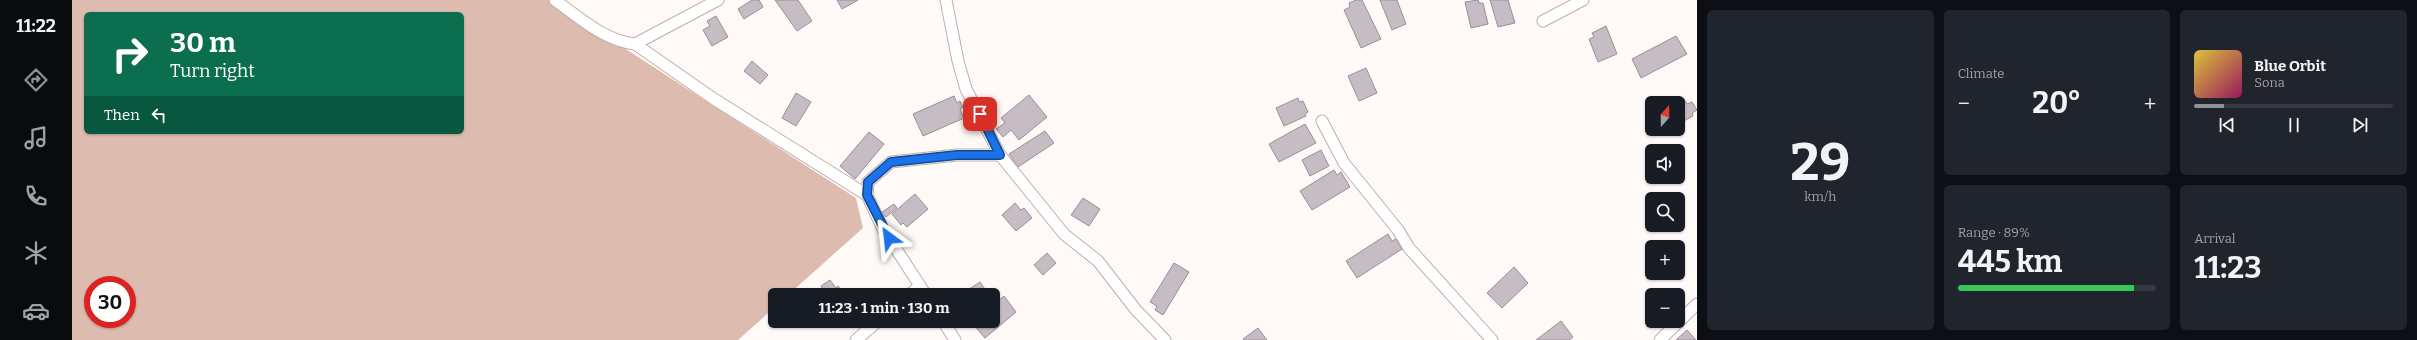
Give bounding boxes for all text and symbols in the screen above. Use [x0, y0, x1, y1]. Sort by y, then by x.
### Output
text: 11:22 [16, 15, 56, 37]
text: 30 m [170, 26, 236, 59]
icon: right [104, 28, 156, 80]
text: Blue Orbit [2254, 57, 2326, 75]
text: Turn right [170, 60, 255, 82]
icon: directions [22, 66, 50, 94]
text: Climate [1958, 66, 2004, 81]
text: Sona [2254, 75, 2285, 90]
text: 20° [2032, 85, 2081, 121]
text: − [1958, 90, 1970, 117]
text: + [2144, 90, 2156, 117]
north arrow [1645, 96, 1685, 136]
map controls [1645, 96, 1685, 328]
pin [963, 97, 997, 131]
icon: arrive [969, 103, 991, 125]
icon: left [148, 104, 170, 126]
text: Then [104, 106, 140, 124]
icon: previous [2216, 114, 2238, 136]
icon: pause [2283, 114, 2305, 136]
icon: next [2349, 114, 2371, 136]
icon: music [22, 124, 50, 152]
text: 29 [1790, 131, 1850, 194]
button: sound [1645, 144, 1685, 184]
icon: phone [22, 182, 50, 210]
text: km/h [1804, 189, 1836, 204]
button: search [1645, 192, 1685, 232]
position arrow [868, 217, 910, 259]
text: Range · 89% [1958, 225, 2030, 240]
text: Arrival [2194, 231, 2236, 246]
icon: climate [22, 239, 50, 267]
button: + [1645, 240, 1685, 280]
text: 445 km [1958, 244, 2062, 280]
text: 11:23 [2194, 250, 2261, 286]
speed limit sign: 30 [84, 276, 136, 328]
button: − [1645, 288, 1685, 328]
icon: car [22, 297, 50, 325]
text: 11:23 · 1 min · 130 m [819, 299, 949, 317]

